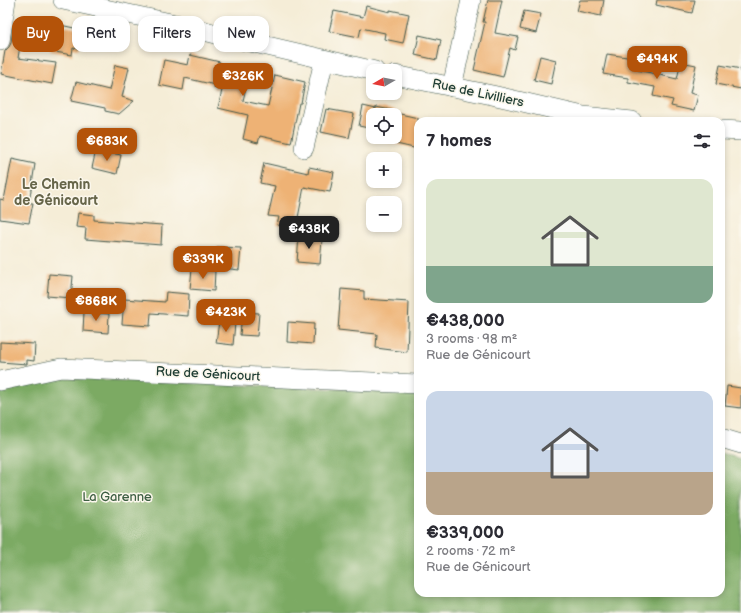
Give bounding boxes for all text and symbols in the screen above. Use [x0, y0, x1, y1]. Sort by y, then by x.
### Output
chip: Buy [12, 16, 64, 52]
chip: Rent [72, 16, 130, 52]
chip: Filters [138, 16, 205, 52]
chip: New [213, 16, 269, 52]
pin: €494K [629, 46, 685, 80]
text: €494K [636, 51, 678, 67]
pin: €326K [215, 63, 271, 97]
north arrow [366, 64, 402, 100]
map controls [366, 64, 402, 232]
text: €326K [222, 68, 264, 84]
street label: Rue de Livilliers [431, 75, 526, 111]
button: locate [366, 108, 402, 144]
pin: €683K [79, 128, 135, 162]
icon: filters [691, 130, 713, 152]
text: 7 homes [426, 131, 492, 151]
text: €683K [86, 133, 128, 149]
button: + [366, 152, 402, 188]
district label: Le Chemin de Génicourt [14, 176, 98, 209]
button: − [366, 196, 402, 232]
icon: home [534, 205, 606, 277]
pin: €438K [281, 216, 337, 250]
text: €438K [288, 221, 330, 237]
pin: €339K [175, 246, 231, 280]
text: €339K [182, 251, 224, 267]
pin: €868K [68, 288, 124, 322]
text: €868K [75, 293, 117, 309]
pin: €423K [198, 299, 254, 333]
text: €423K [205, 304, 247, 320]
text: €438,000 [426, 311, 505, 331]
text: 3 rooms · 98 m² [426, 331, 517, 347]
text: Rue de Génicourt [426, 347, 531, 363]
street label: Rue de Génicourt [155, 363, 261, 385]
icon: home [534, 417, 606, 489]
park label: La Garenne [82, 489, 152, 505]
text: €339,000 [426, 523, 504, 543]
text: 2 rooms · 72 m² [426, 543, 516, 559]
text: Rue de Génicourt [426, 559, 531, 575]

